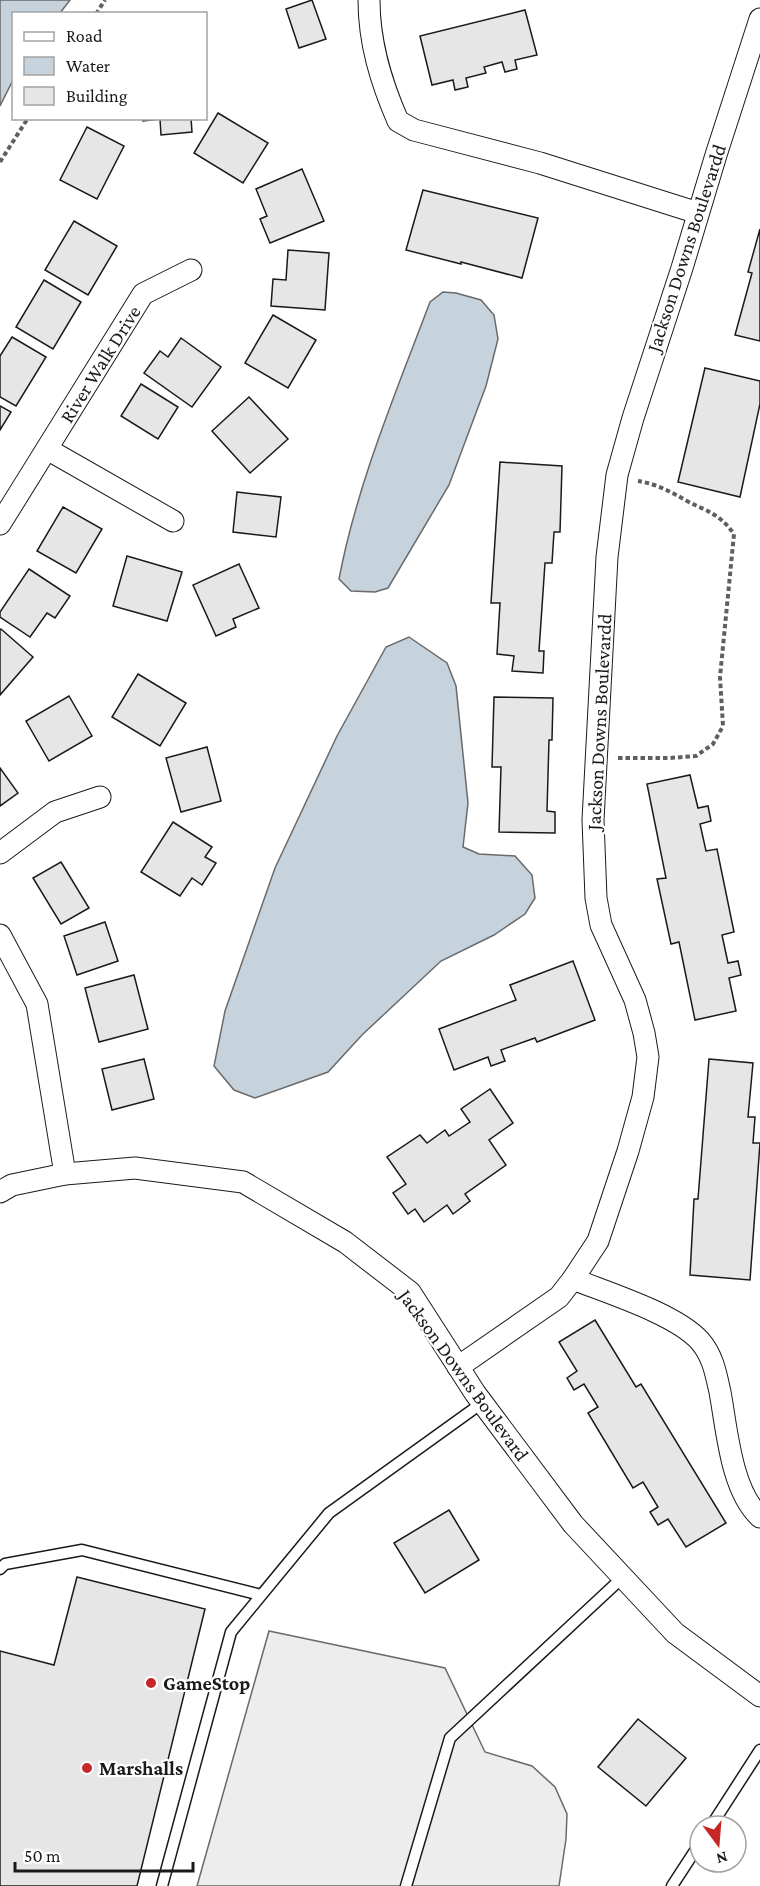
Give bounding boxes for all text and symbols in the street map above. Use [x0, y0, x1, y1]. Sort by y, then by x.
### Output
legend [12, 12, 207, 120]
text: Road [66, 26, 103, 46]
text: Water [66, 56, 111, 76]
text: Building [66, 86, 128, 106]
street label: Jackson Downs Boulevardd [641, 141, 731, 357]
street label: River Walk Drive [55, 301, 145, 427]
street label: Jackson Downs Boulevardd [582, 613, 617, 833]
street label: Jackson Downs Boulevard [392, 1283, 534, 1466]
place label: GameStop [163, 1672, 250, 1694]
marker: GameStop [144, 1676, 158, 1690]
place label: Marshalls [99, 1757, 183, 1779]
marker: Marshalls [80, 1761, 94, 1775]
north arrow [688, 1814, 748, 1874]
scale bar [15, 1835, 194, 1873]
text: 50 m [24, 1846, 61, 1866]
text: N [714, 1848, 730, 1868]

